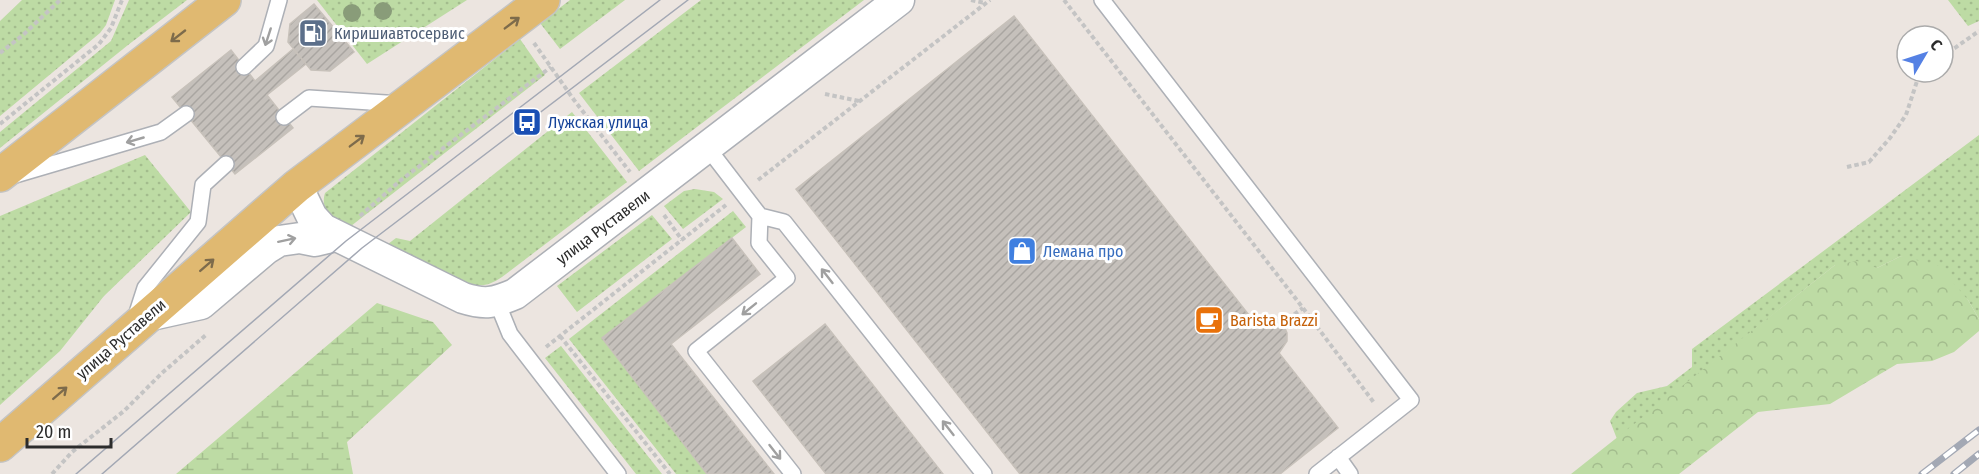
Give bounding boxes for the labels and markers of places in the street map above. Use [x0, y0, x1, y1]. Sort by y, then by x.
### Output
fuel station icon: Киришиавтосервис [297, 17, 329, 49]
place label: Киришиавтосервис [334, 24, 465, 43]
bus stop icon: Лужская улица [511, 106, 543, 138]
place label: Лужская улица [548, 113, 649, 132]
shop icon: Лемана про [1006, 235, 1038, 267]
place label: Лемана про [1043, 242, 1123, 261]
cafe icon: Barista Brazzi [1193, 304, 1225, 336]
place label: Barista Brazzi [1230, 311, 1318, 330]

